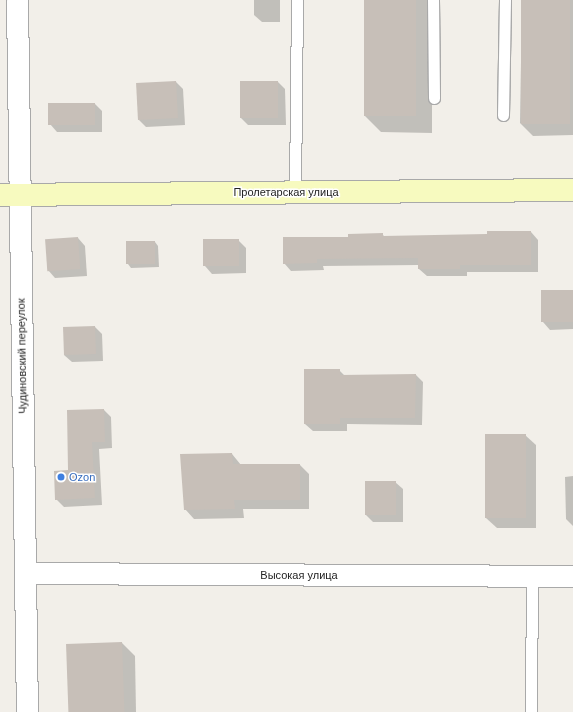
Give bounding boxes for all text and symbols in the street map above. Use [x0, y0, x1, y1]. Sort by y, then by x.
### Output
street label: Пролетарская улица [233, 185, 339, 199]
street label: Чудиновский переулок [14, 298, 30, 414]
place label: Ozon [69, 470, 95, 484]
marker: Ozon [56, 472, 66, 482]
street label: Высокая улица [260, 568, 338, 582]

